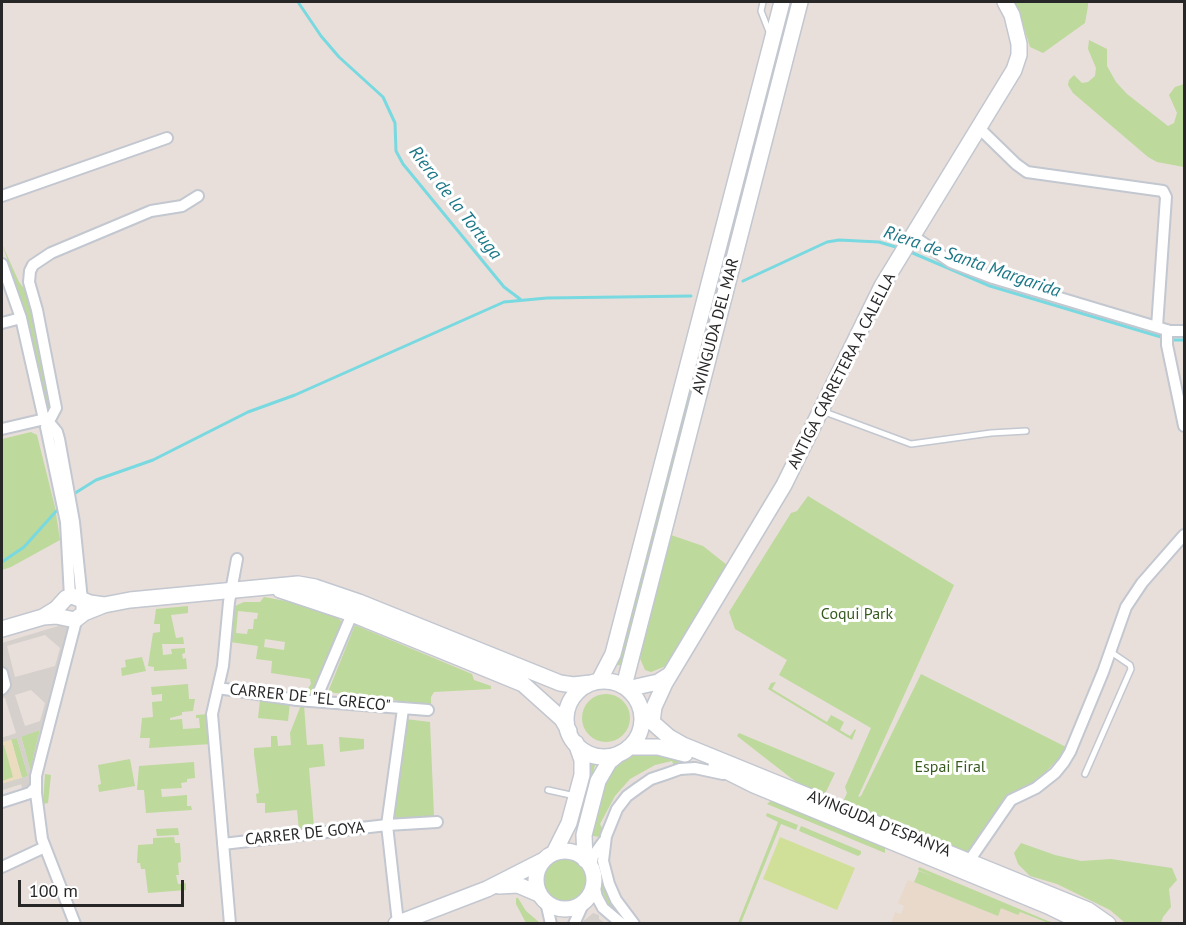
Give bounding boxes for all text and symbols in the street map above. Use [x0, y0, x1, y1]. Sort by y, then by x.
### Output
water label: Riera de la Tortuga [404, 142, 506, 264]
water label: Riera de Santa Margarida [881, 222, 1063, 302]
street label: AVINGUDA DEL MAR [689, 256, 743, 396]
street label: ANTIGA CARRETERA A CALELLA [784, 270, 900, 472]
park label: Coqui Park [821, 604, 893, 624]
street label: CARRER DE "EL GRECO" [229, 680, 391, 716]
park label: Espai Firal [914, 757, 986, 777]
street label: AVINGUDA D'ESPANYA [805, 786, 953, 862]
street label: CARRER DE GOYA [244, 818, 366, 850]
scale bar [21, 868, 188, 906]
text: 100 m [29, 879, 78, 902]

